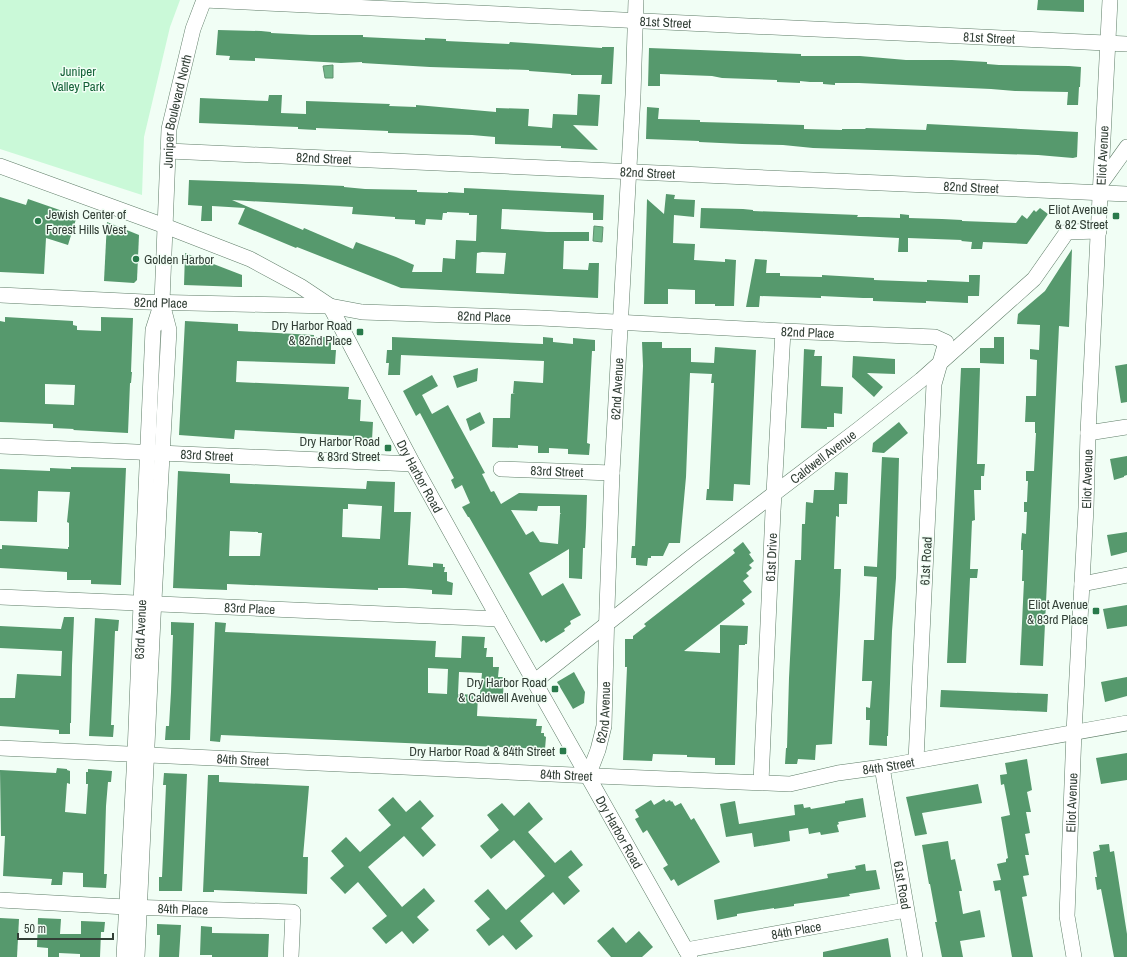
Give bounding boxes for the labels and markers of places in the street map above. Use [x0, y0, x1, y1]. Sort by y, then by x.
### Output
place label: Eliot Avenue & 82 Street [1048, 201, 1108, 233]
place label: Jewish Center of Forest Hills West [46, 206, 126, 238]
marker: Eliot Avenue & 82 Street [1111, 211, 1121, 221]
marker: Jewish Center of Forest Hills West [33, 216, 43, 226]
place label: Golden Harbor [144, 251, 214, 268]
marker: Golden Harbor [131, 254, 141, 264]
place label: Dry Harbor Road & 82nd Place [271, 317, 352, 349]
marker: Dry Harbor Road & 82nd Place [355, 327, 365, 337]
place label: Dry Harbor Road & 83rd Street [299, 433, 380, 465]
marker: Dry Harbor Road & 83rd Street [383, 443, 393, 453]
place label: Eliot Avenue & 83rd Place [1027, 596, 1088, 628]
marker: Eliot Avenue & 83rd Place [1091, 606, 1101, 616]
place label: Dry Harbor Road & Caldwell Avenue [458, 674, 547, 706]
marker: Dry Harbor Road & Caldwell Avenue [550, 684, 560, 694]
place label: Dry Harbor Road & 84th Street [409, 743, 555, 760]
marker: Dry Harbor Road & 84th Street [558, 746, 568, 756]

